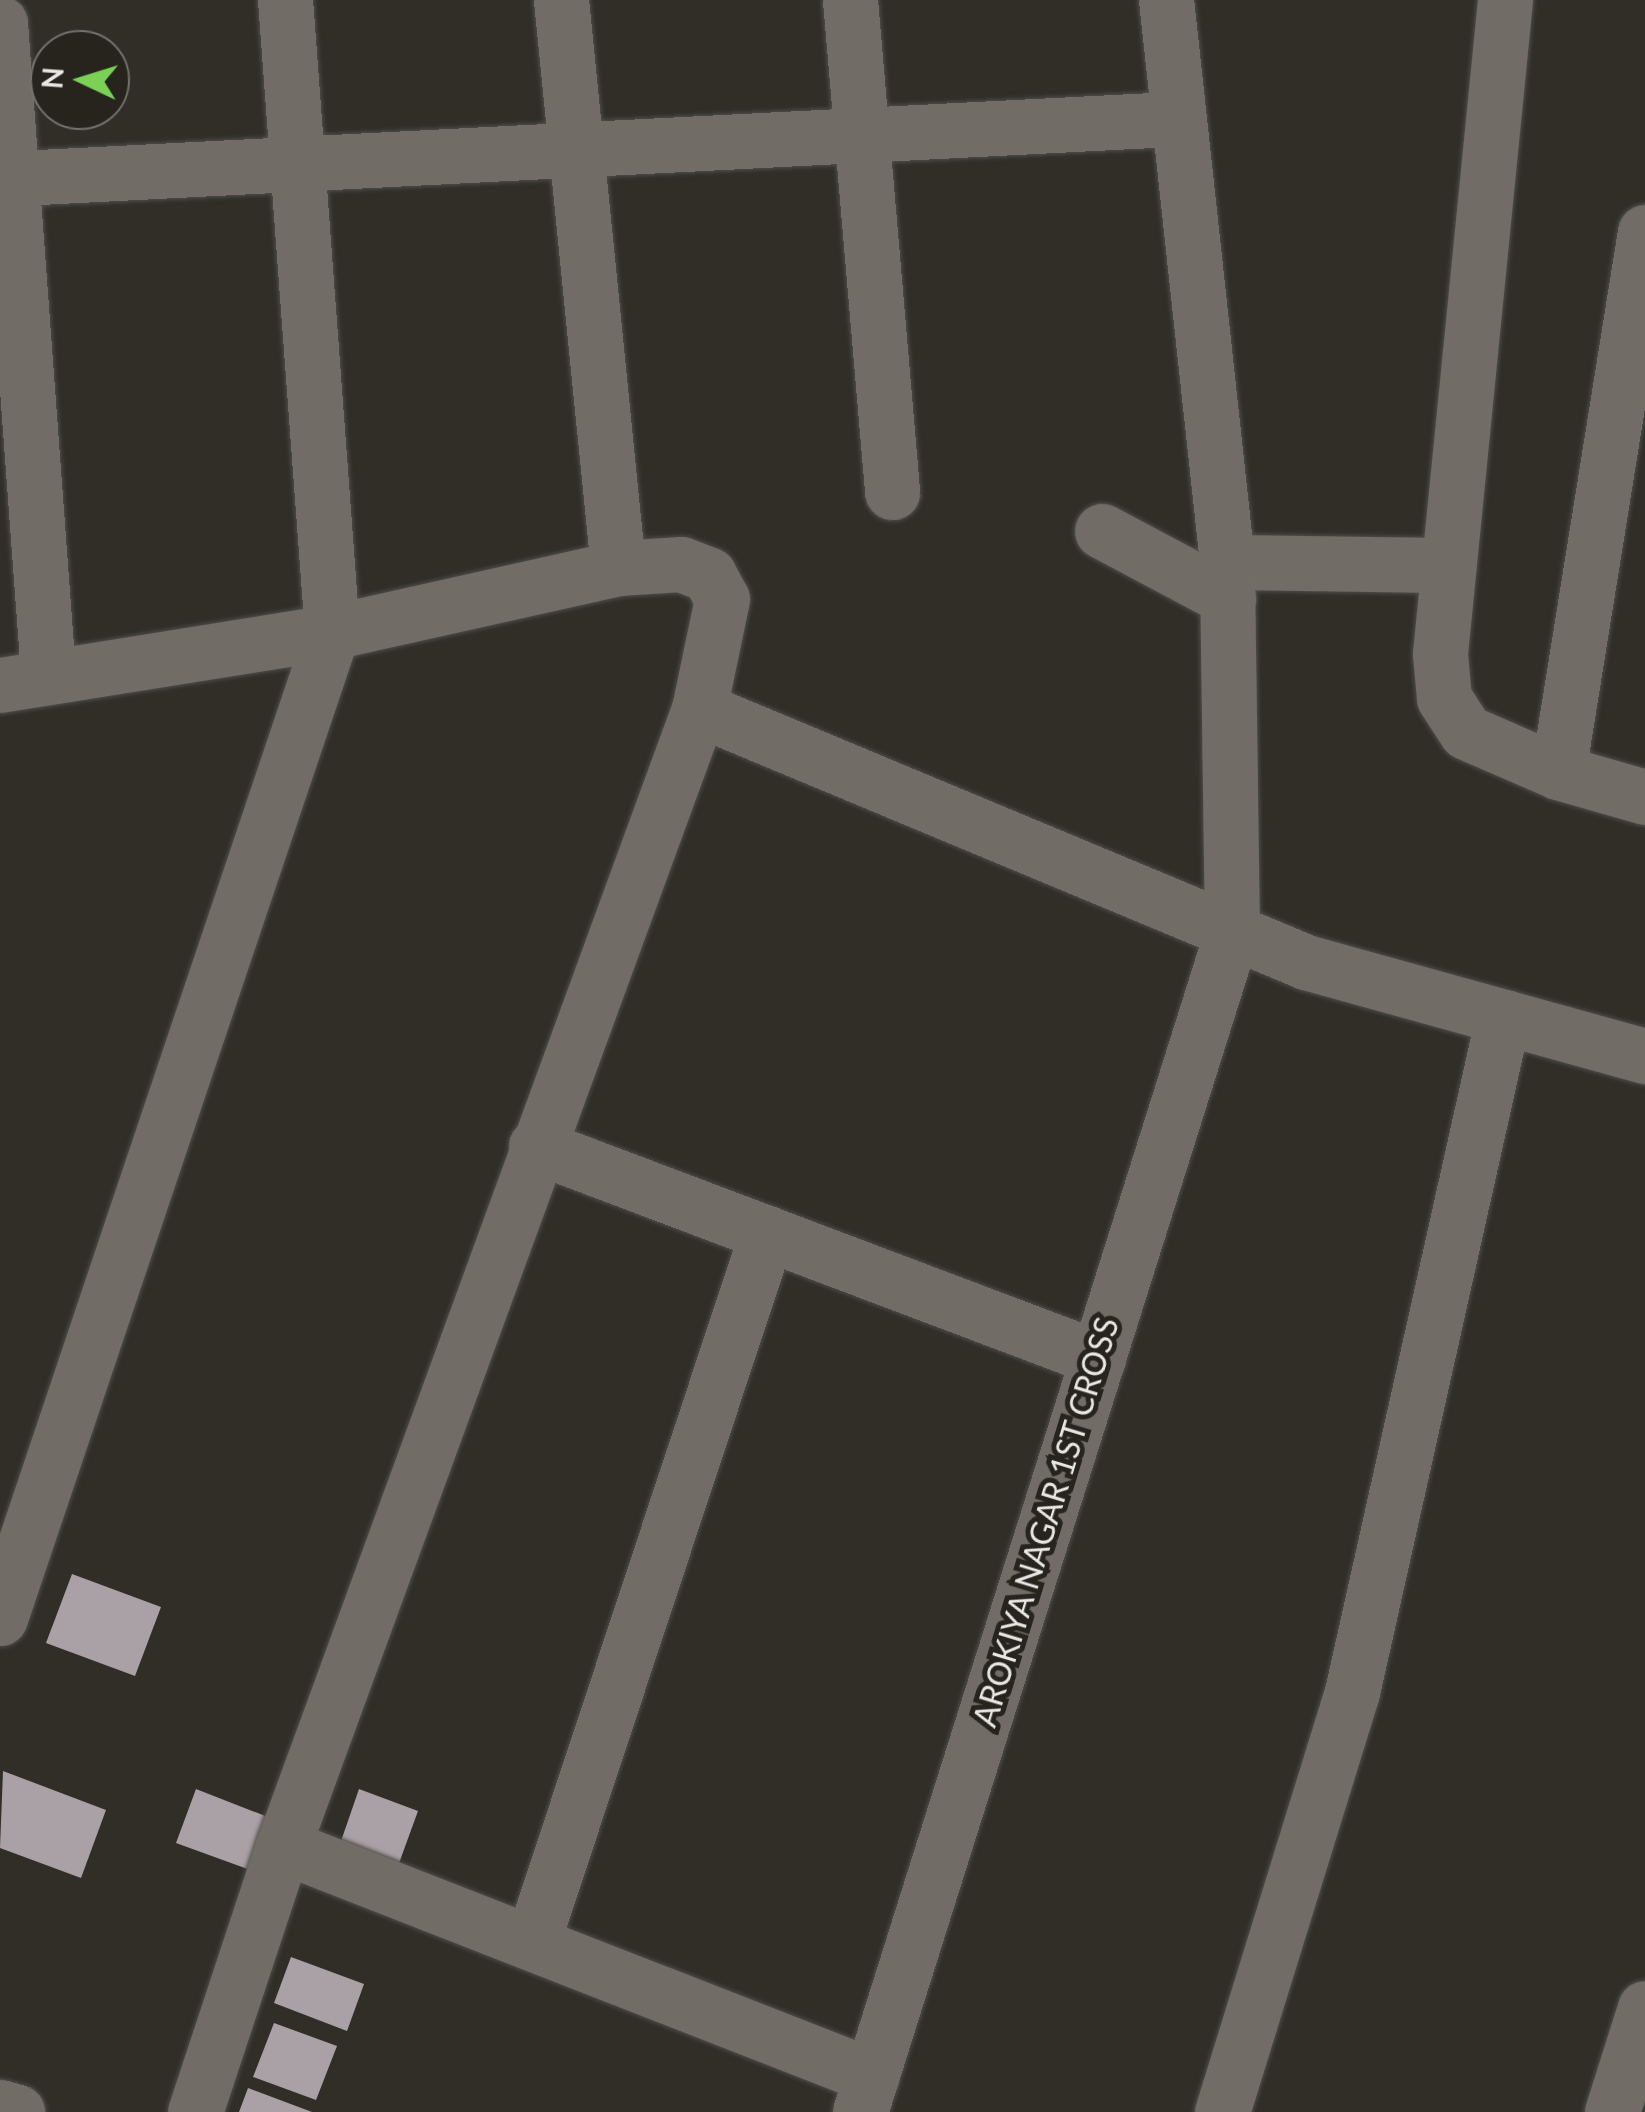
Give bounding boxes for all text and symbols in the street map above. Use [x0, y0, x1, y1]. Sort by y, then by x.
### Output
north arrow [30, 30, 130, 130]
text: N [34, 66, 70, 90]
street label: AROKIYA NAGAR 1ST CROSS [965, 1312, 1127, 1732]

